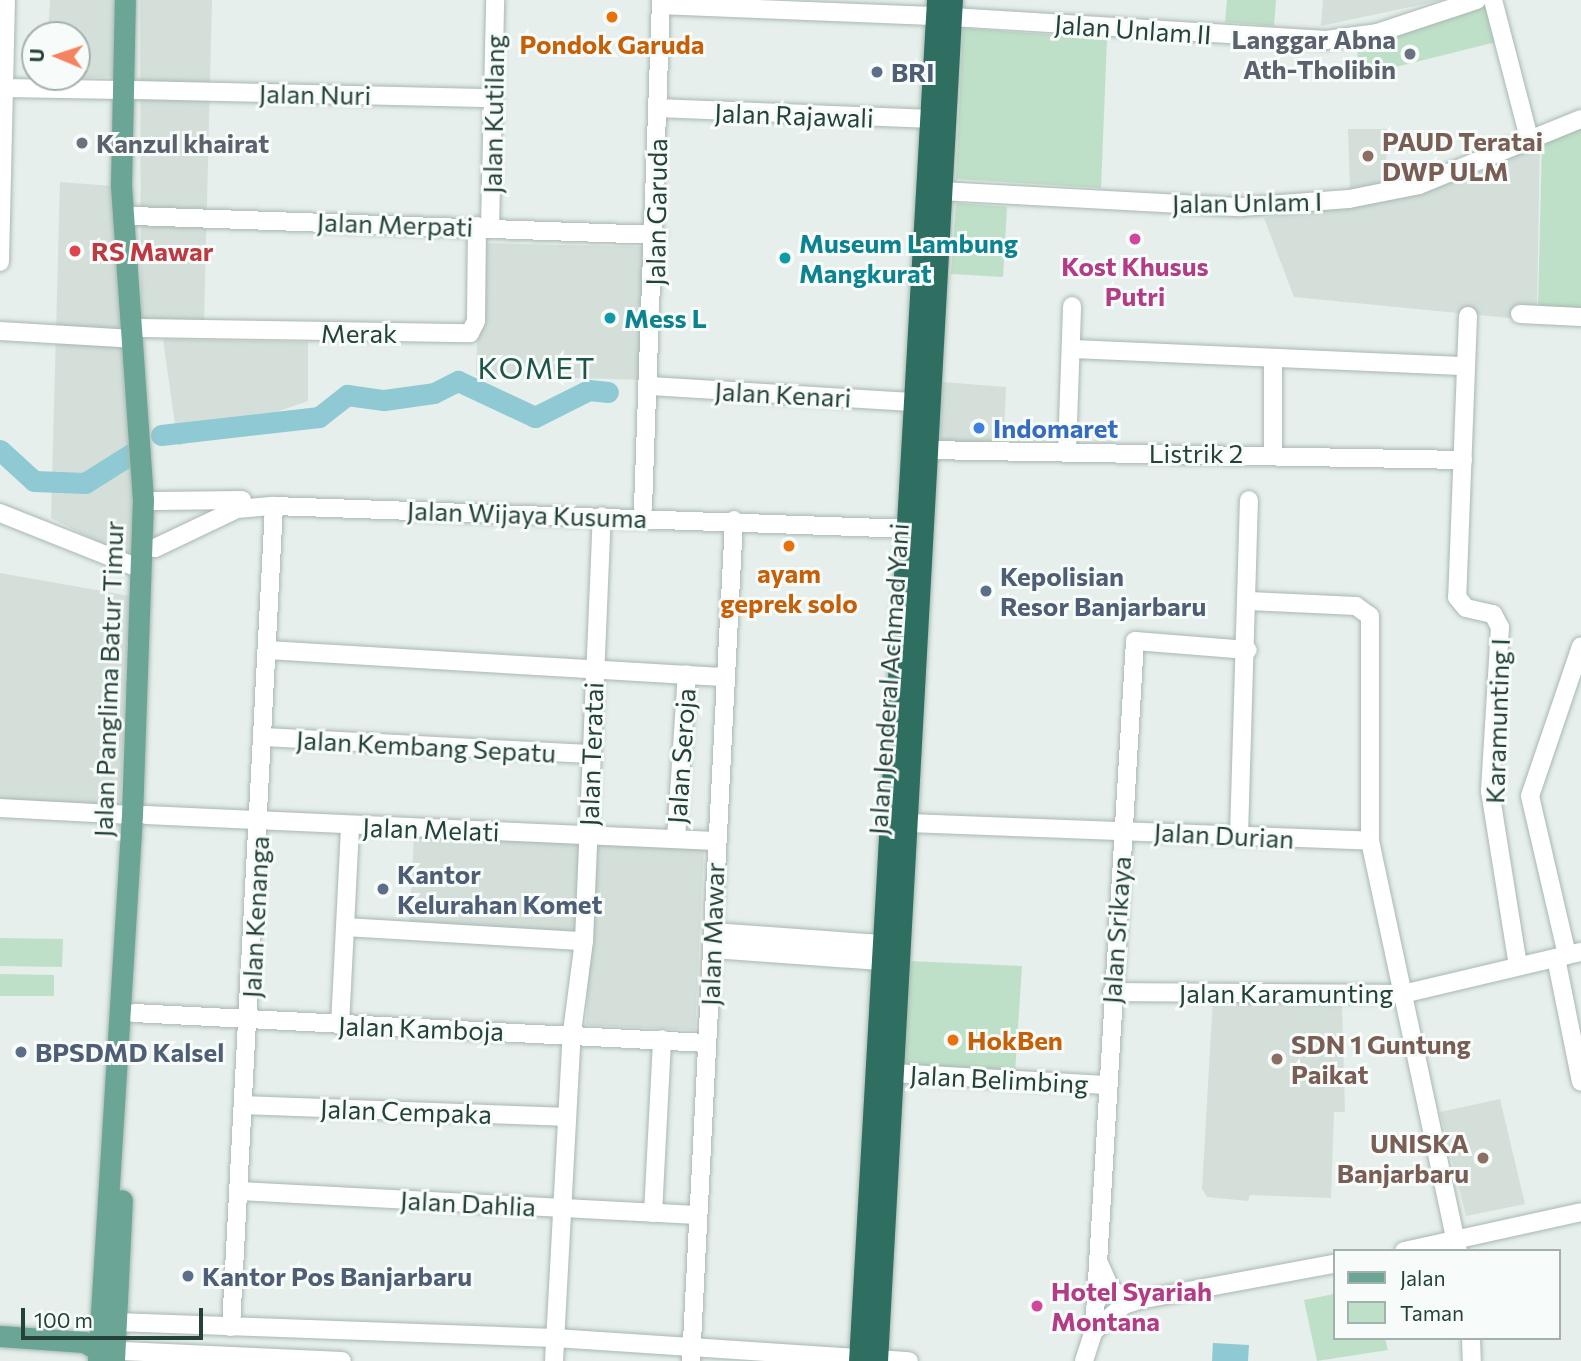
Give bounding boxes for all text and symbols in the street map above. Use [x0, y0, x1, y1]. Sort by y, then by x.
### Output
street label: Jalan Unlam II [1053, 8, 1213, 50]
marker: Pondok Garuda [604, 9, 620, 25]
north arrow [21, 21, 91, 91]
place label: Langgar Abna Ath-Tholibin [1231, 23, 1396, 84]
place label: Pondok Garuda [520, 28, 704, 60]
street label: Jalan Kutilang [476, 34, 510, 194]
marker: Langgar Abna Ath-Tholibin [1402, 46, 1418, 62]
text: U [25, 48, 48, 63]
place label: BRI [891, 56, 934, 88]
marker: BRI [869, 64, 885, 80]
street label: Jalan Nuri [259, 77, 371, 111]
street label: Jalan Rajawali [714, 97, 874, 133]
place label: PAUD Teratai DWP ULM [1382, 125, 1543, 186]
place label: Kanzul khairat [96, 127, 269, 159]
marker: Kanzul khairat [74, 135, 90, 151]
street label: Jalan Garuda [639, 138, 673, 286]
marker: PAUD Teratai DWP ULM [1360, 148, 1376, 164]
street label: Jalan Unlam I [1172, 185, 1322, 219]
street label: Jalan Merpati [316, 206, 474, 242]
place label: Museum Lambung Mangkurat [799, 227, 1018, 288]
marker: Kost Khusus Putri [1127, 231, 1143, 247]
place label: RS Mawar [91, 235, 213, 267]
marker: RS Mawar [65, 241, 85, 261]
marker: Museum Lambung Mangkurat [777, 250, 793, 266]
place label: Kost Khusus Putri [1061, 250, 1209, 312]
place label: Mess L [624, 302, 707, 334]
marker: Mess L [602, 310, 618, 326]
street label: Merak [321, 317, 397, 349]
district label: KOMET [478, 349, 596, 385]
street label: Jalan Kenari [714, 375, 852, 413]
place label: Indomaret [993, 412, 1118, 444]
marker: Indomaret [971, 420, 987, 436]
street label: Listrik 2 [1149, 437, 1243, 469]
street label: Jalan Wijaya Kusuma [406, 494, 648, 534]
street label: Jalan Panglima Batur Timur [87, 520, 129, 838]
street label: Jalan Jenderal Achmad Yani [862, 522, 914, 836]
marker: ayam geprek solo [781, 538, 797, 554]
place label: ayam geprek solo [720, 557, 858, 618]
place label: Kepolisian Resor Banjarbaru [1000, 560, 1206, 622]
marker: Kepolisian Resor Banjarbaru [978, 583, 994, 599]
street label: Karamunting I [1479, 638, 1515, 804]
street label: Jalan Teratai [573, 681, 609, 827]
street label: Jalan Seroja [661, 687, 701, 825]
street label: Jalan Kembang Sepatu [295, 724, 557, 768]
street label: Jalan Melati [362, 811, 500, 847]
street label: Jalan Durian [1153, 816, 1295, 854]
street label: Jalan Kenanga [235, 835, 275, 999]
street label: Jalan Srikaya [1095, 855, 1137, 1005]
place label: Kantor Kelurahan Komet [397, 858, 602, 920]
street label: Jalan Mawar [694, 862, 730, 1006]
marker: Kantor Kelurahan Komet [375, 881, 391, 897]
street label: Jalan Karamunting [1179, 977, 1393, 1009]
street label: Jalan Kamboja [337, 1010, 505, 1046]
place label: HokBen [967, 1024, 1063, 1056]
place label: SDN 1 Guntung Paikat [1291, 1028, 1471, 1090]
marker: HokBen [945, 1032, 961, 1048]
place label: BPSDMD Kalsel [35, 1036, 224, 1068]
marker: BPSDMD Kalsel [13, 1044, 29, 1060]
marker: SDN 1 Guntung Paikat [1269, 1051, 1285, 1067]
street label: Jalan Belimbing [909, 1059, 1089, 1099]
street label: Jalan Cempaka [319, 1092, 493, 1130]
place label: UNISKA Banjarbaru [1337, 1127, 1469, 1188]
marker: UNISKA Banjarbaru [1475, 1150, 1491, 1166]
street label: Jalan Dahlia [399, 1184, 537, 1222]
legend [1332, 1249, 1560, 1340]
place label: Kantor Pos Banjarbaru [202, 1260, 472, 1292]
text: Jalan [1400, 1265, 1445, 1290]
marker: Kantor Pos Banjarbaru [180, 1268, 196, 1284]
place label: Hotel Syariah Montana [1051, 1275, 1212, 1336]
scale bar [24, 1294, 206, 1338]
marker: Hotel Syariah Montana [1029, 1298, 1045, 1314]
text: Taman [1400, 1300, 1464, 1325]
text: 100 m [34, 1307, 93, 1332]

